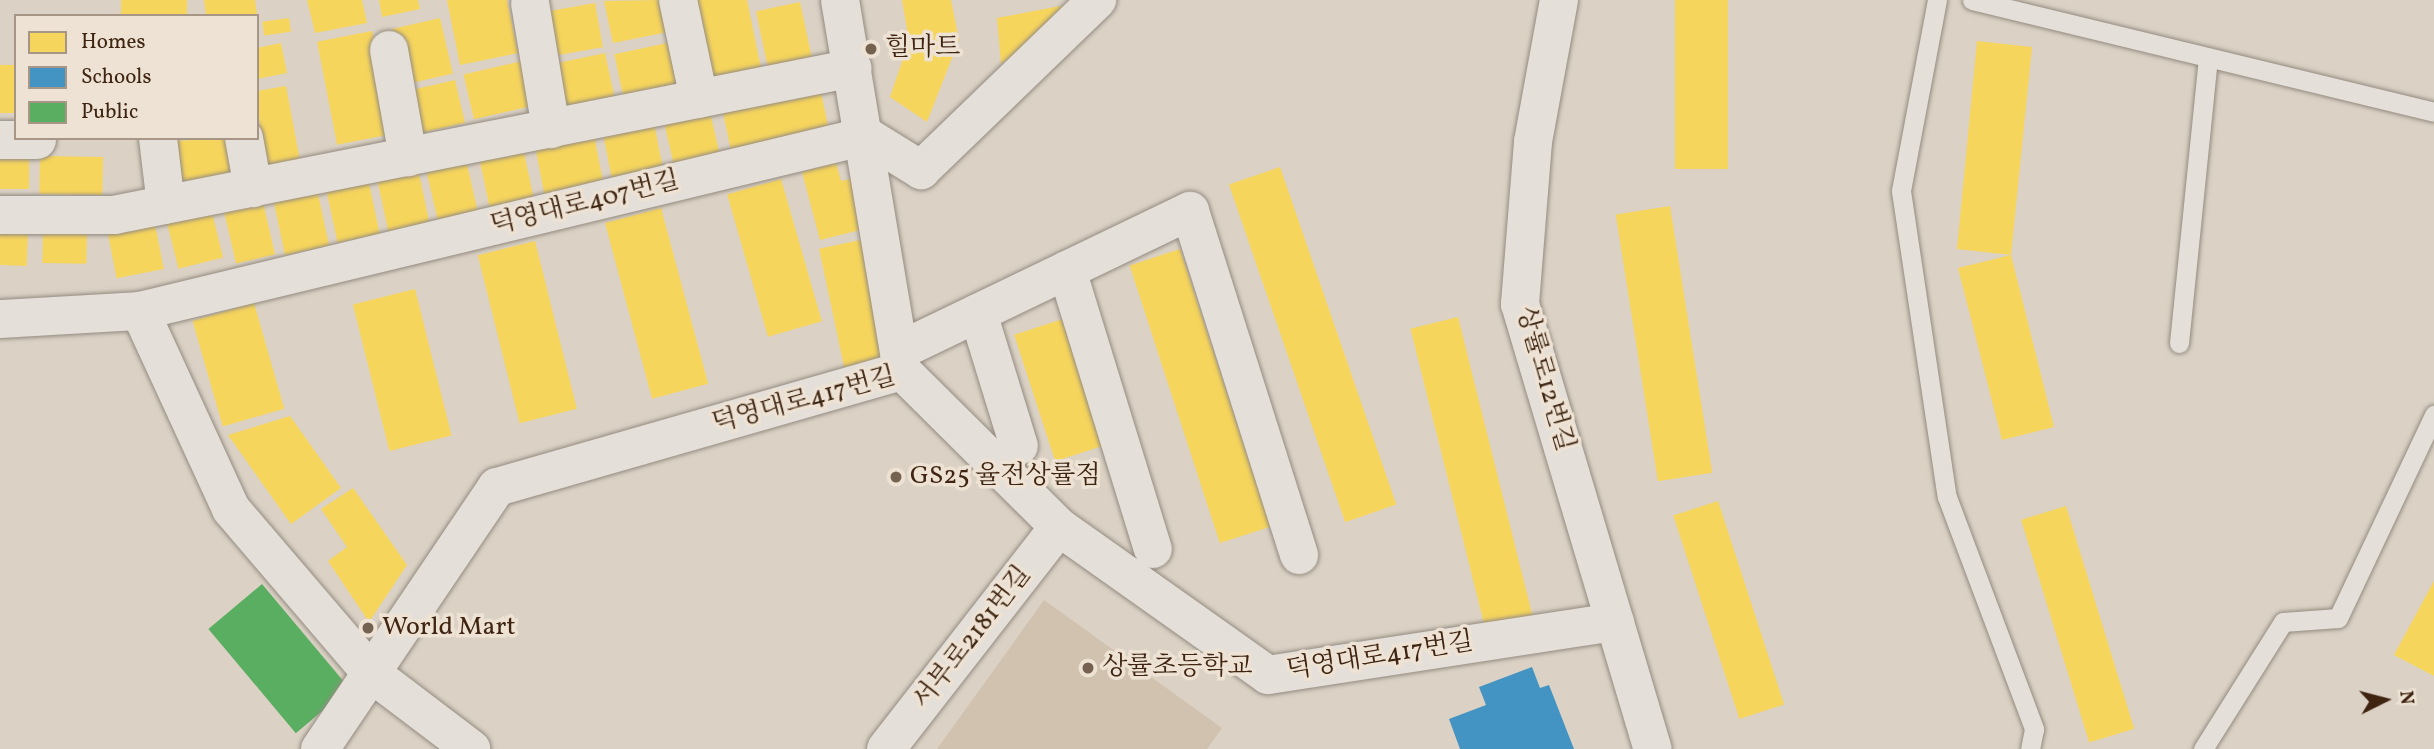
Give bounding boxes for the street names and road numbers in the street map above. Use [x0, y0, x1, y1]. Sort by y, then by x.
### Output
street label: 덕영대로407번길 [487, 165, 683, 243]
street label: 상률로12번길 [1508, 303, 1580, 455]
street label: 덕영대로417번길 [709, 361, 899, 441]
street label: 서부로2181번길 [907, 560, 1039, 716]
street label: 덕영대로417번길 [1284, 627, 1476, 687]

